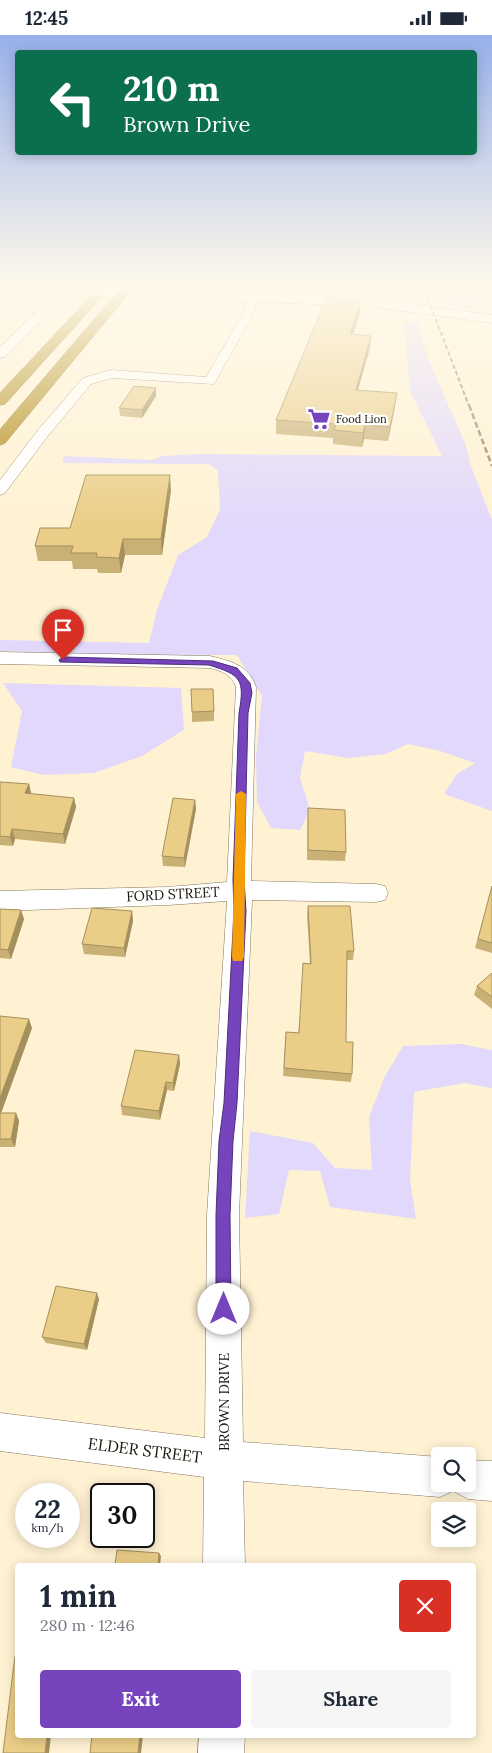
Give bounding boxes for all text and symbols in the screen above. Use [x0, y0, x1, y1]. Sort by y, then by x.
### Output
text: 12:45 [25, 6, 68, 30]
text: 210 m [123, 66, 220, 111]
icon: left [40, 70, 105, 135]
text: Brown Drive [123, 110, 250, 138]
supermarket icon: Food Lion [306, 406, 332, 432]
place label: Food Lion [336, 412, 387, 426]
pin [42, 609, 84, 660]
icon: arrive [49, 616, 77, 644]
street label: FORD STREET [126, 883, 220, 905]
position arrow [197, 1282, 249, 1334]
street label: BROWN DRIVE [215, 1353, 233, 1451]
street label: ELDER STREET [87, 1433, 203, 1467]
map controls [431, 1447, 476, 1547]
button: search [431, 1447, 476, 1492]
speed limit sign: 30 [90, 1483, 155, 1548]
text: 22 [34, 1493, 61, 1525]
button: layers [431, 1502, 476, 1547]
text: km/h [31, 1520, 64, 1535]
text: 1 min [40, 1577, 117, 1615]
button: close [399, 1580, 451, 1632]
text: 280 m · 12:46 [40, 1615, 135, 1635]
button: Exit [40, 1670, 241, 1728]
button: Share [251, 1670, 451, 1728]

